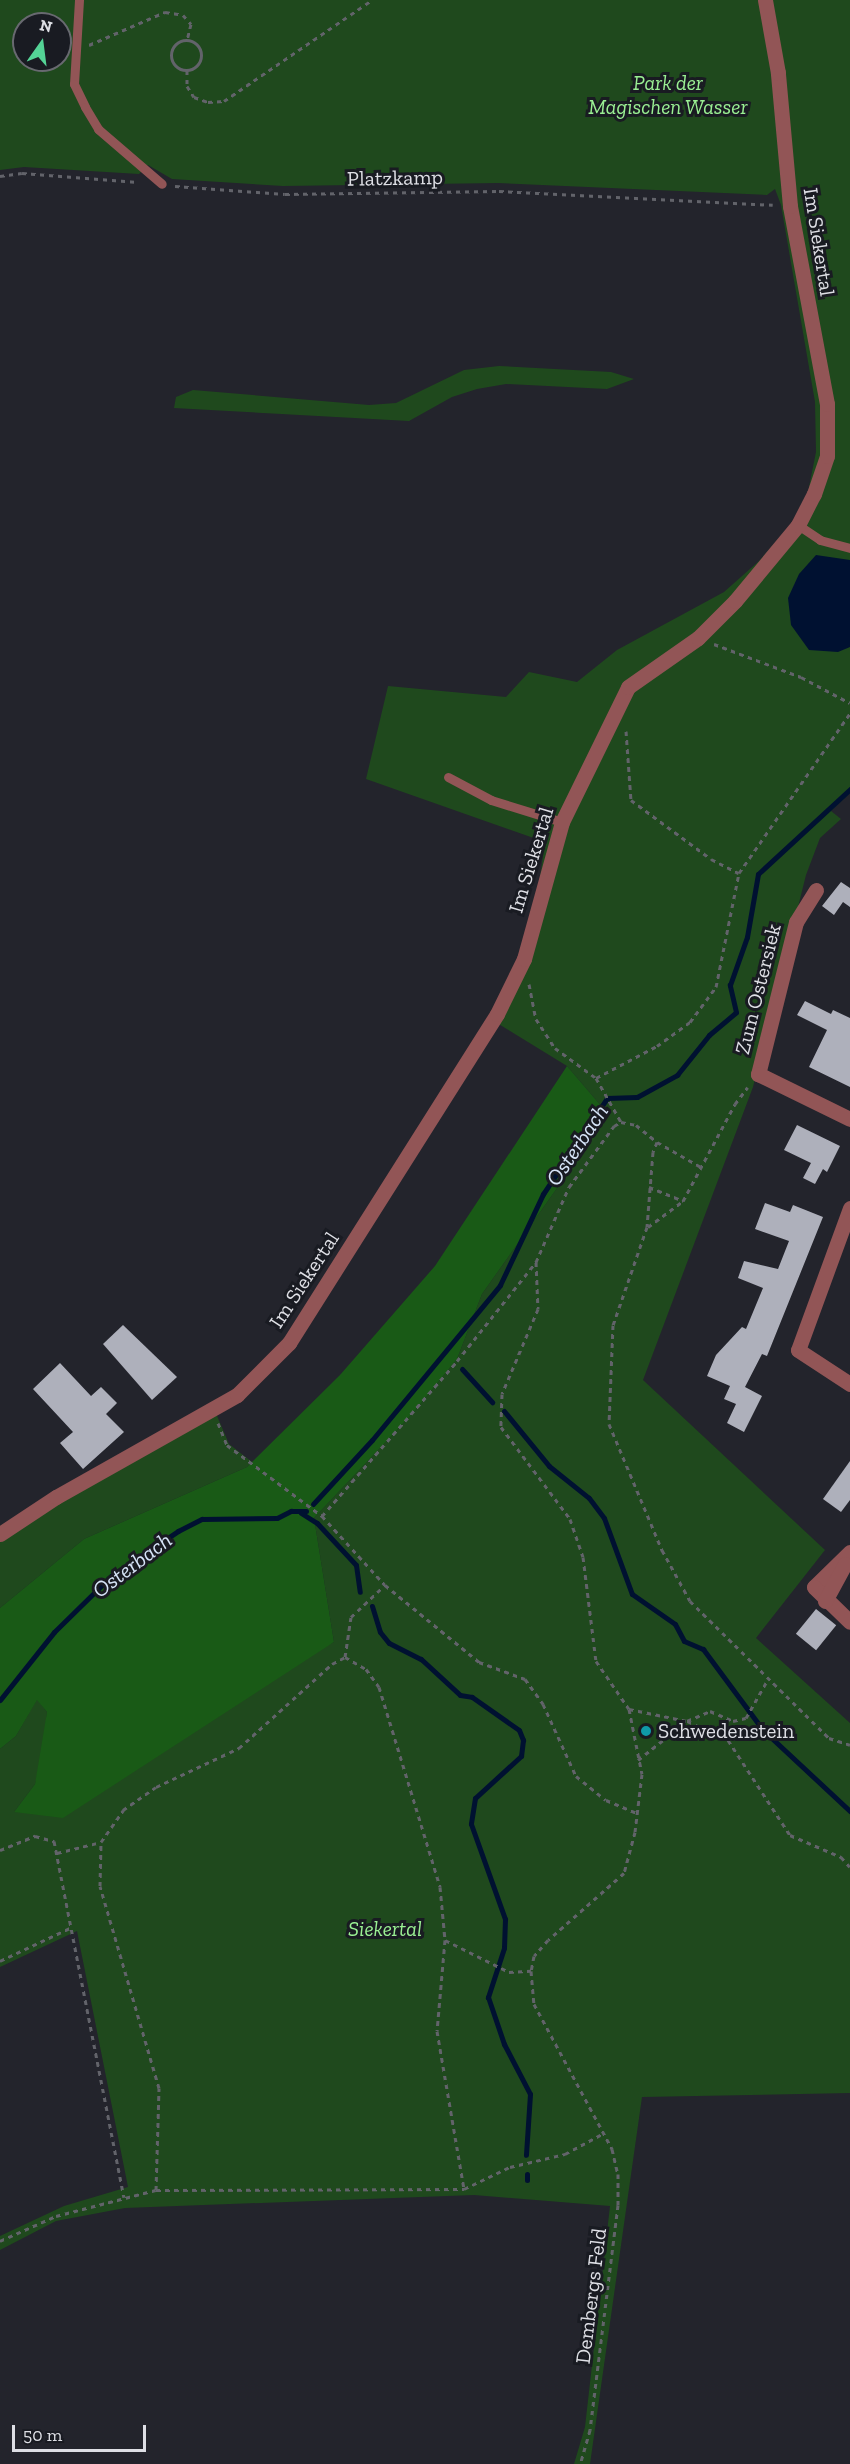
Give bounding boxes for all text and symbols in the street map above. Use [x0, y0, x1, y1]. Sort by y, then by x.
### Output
north arrow [12, 12, 72, 72]
text: N [38, 15, 54, 37]
park label: Park der Magischen Wasser [588, 70, 748, 120]
street label: Platzkamp [347, 165, 443, 191]
street label: Im Siekertal [798, 186, 840, 298]
street label: Im Siekertal [503, 804, 559, 916]
street label: Zum Ostersiek [730, 921, 786, 1057]
water label: Osterbach [540, 1099, 614, 1191]
street label: Im Siekertal [264, 1227, 344, 1333]
water label: Osterbach [87, 1527, 177, 1603]
place label: Schwedenstein [658, 1718, 794, 1744]
marker: Schwedenstein [639, 1724, 653, 1738]
park label: Siekertal [348, 1916, 422, 1942]
street label: Dembergs Feld [570, 2227, 612, 2365]
scale bar [15, 2413, 148, 2451]
text: 50 m [23, 2424, 62, 2446]

